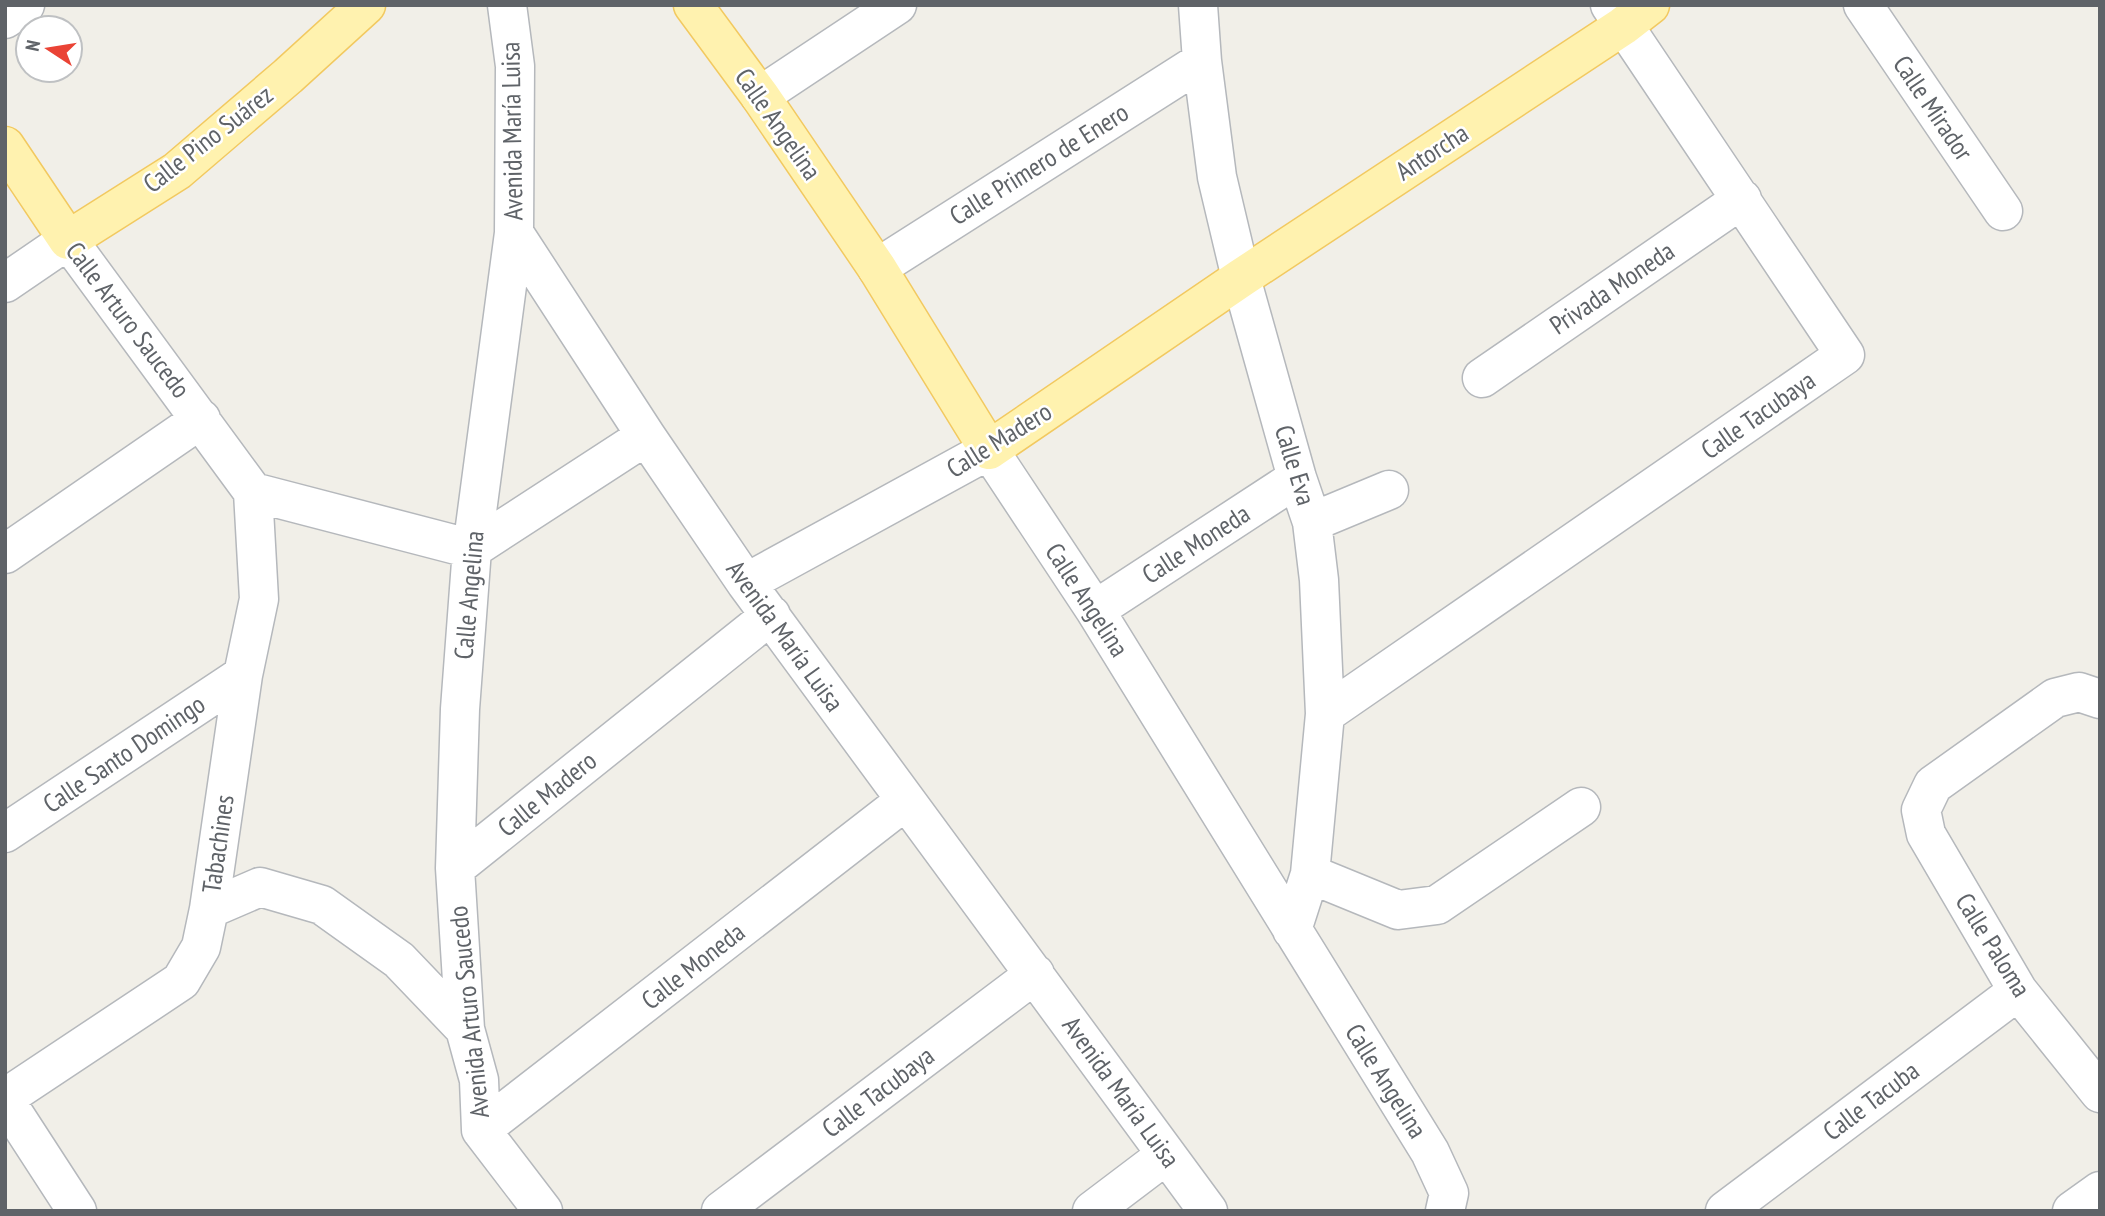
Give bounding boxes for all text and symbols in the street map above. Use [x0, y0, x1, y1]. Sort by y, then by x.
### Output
north arrow [14, 14, 84, 84]
text: N [20, 38, 45, 53]
street label: Avenida María Luisa [493, 41, 530, 221]
street label: Calle Mirador [1886, 49, 1981, 167]
street label: Calle Angelina [728, 61, 829, 186]
street label: Calle Pino Suárez [136, 78, 279, 200]
street label: Calle Primero de Enero [943, 95, 1134, 232]
street label: Antorcha [1389, 116, 1474, 187]
street label: Privada Moneda [1543, 234, 1680, 341]
street label: Calle Arturo Saucedo [59, 235, 198, 404]
street label: Calle Tacubaya [1694, 363, 1821, 466]
street label: Calle Madero [940, 394, 1057, 485]
street label: Calle Eva [1268, 421, 1323, 509]
street label: Calle Moneda [1136, 497, 1256, 591]
street label: Calle Angelina [446, 529, 491, 661]
street label: Calle Angelina [1038, 537, 1136, 663]
street label: Avenida María Luisa [720, 554, 851, 718]
street label: Calle Santo Domingo [36, 687, 211, 820]
street label: Calle Madero [491, 744, 603, 843]
street label: Tabachines [194, 793, 241, 895]
street label: Calle Paloma [1949, 887, 2038, 1003]
street label: Avenida Arturo Saucedo [441, 904, 496, 1120]
street label: Calle Moneda [634, 915, 751, 1016]
street label: Avenida María Luisa [1056, 1010, 1187, 1174]
street label: Calle Angelina [1338, 1017, 1435, 1144]
street label: Calle Tacubaya [815, 1039, 940, 1144]
street label: Calle Tacuba [1816, 1054, 1925, 1147]

